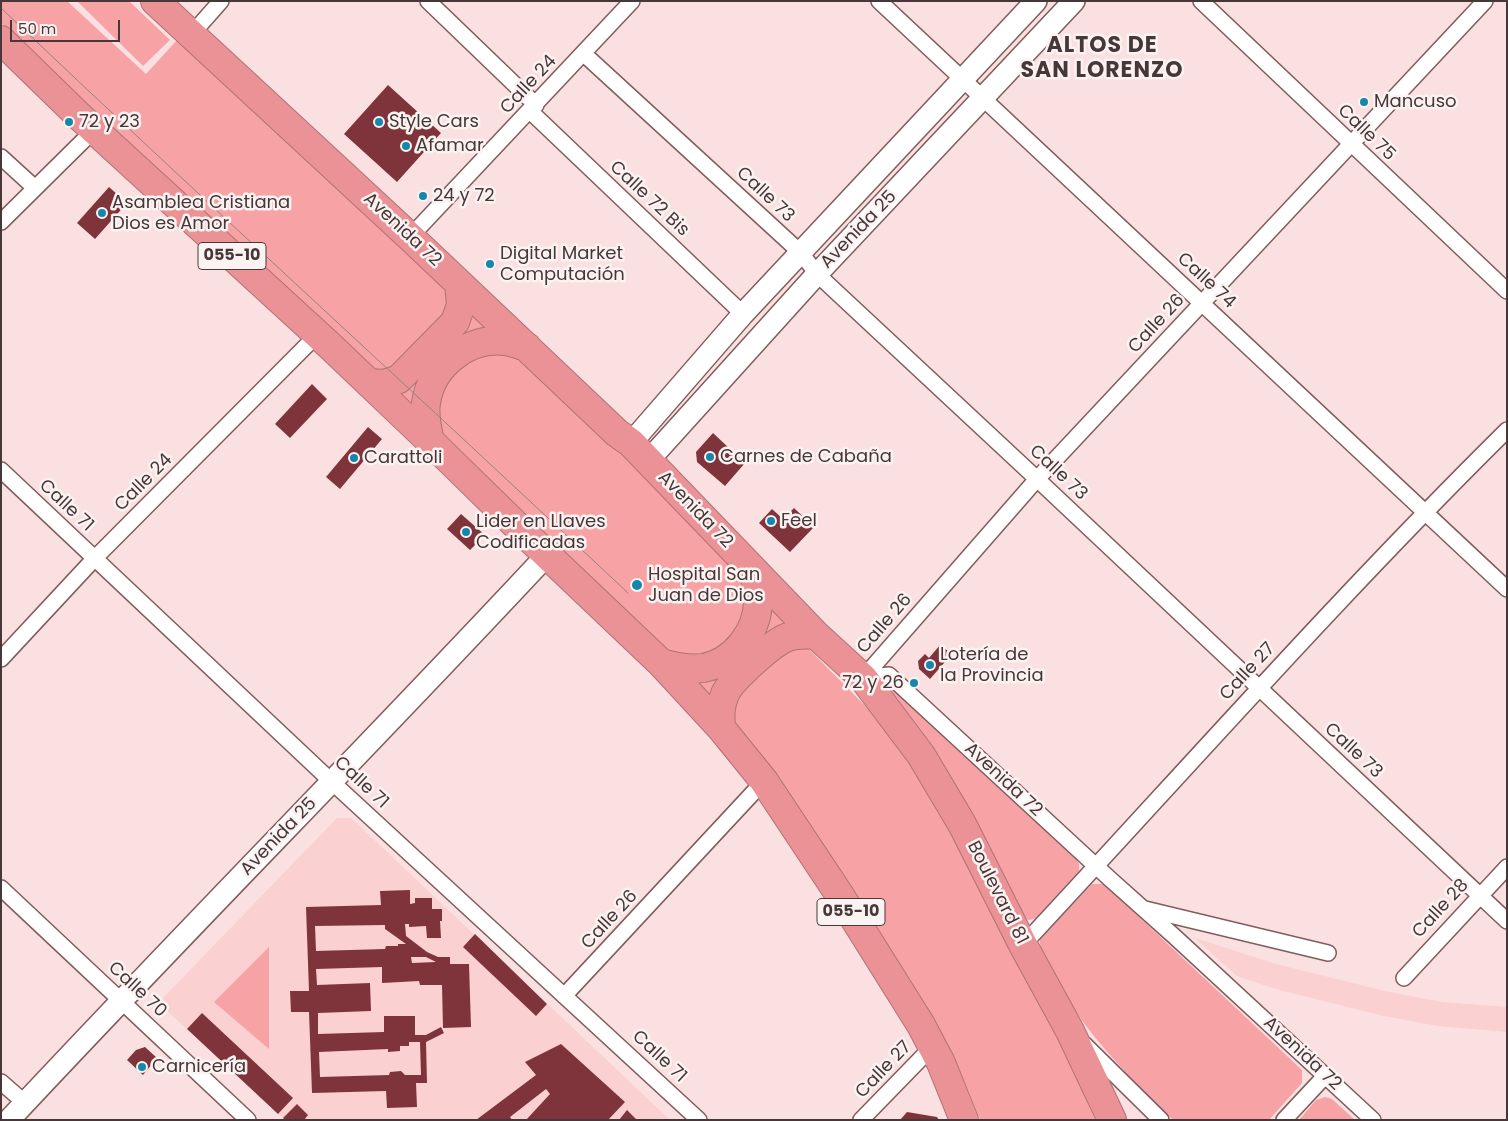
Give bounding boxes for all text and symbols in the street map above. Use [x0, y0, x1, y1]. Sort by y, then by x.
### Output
scale bar [12, 10, 122, 42]
text: 50 m [18, 18, 56, 39]
district label: ALTOS DE SAN LORENZO [1019, 33, 1185, 84]
street label: Calle 24 [496, 51, 562, 119]
place label: Mancuso [1374, 91, 1457, 113]
marker: Mancuso [1358, 96, 1370, 108]
street label: Calle 75 [1333, 100, 1399, 166]
place label: 72 y 23 [79, 111, 140, 133]
place label: Style Cars [389, 111, 479, 133]
marker: 72 y 23 [63, 116, 75, 128]
marker: Style Cars [373, 116, 385, 128]
place label: Afamar [416, 135, 484, 157]
marker: Afamar [400, 140, 412, 152]
street label: Calle 72 Bis [605, 157, 693, 241]
street label: Calle 73 [732, 163, 798, 227]
place label: 24 y 72 [433, 185, 495, 207]
street label: Avenida 25 [816, 186, 902, 274]
street label: Avenida 72 [359, 188, 445, 272]
marker: 24 y 72 [417, 190, 429, 202]
place label: Asamblea Cristiana Dios es Amor [112, 192, 290, 234]
marker: Asamblea Cristiana Dios es Amor [96, 207, 108, 219]
road number: 055-10 [198, 242, 266, 270]
place label: Digital Market Computación [500, 243, 625, 286]
street label: Calle 74 [1172, 249, 1240, 313]
marker: Digital Market Computación [484, 258, 496, 270]
street label: Calle 26 [1124, 290, 1190, 358]
street label: Calle 73 [1025, 441, 1091, 505]
place label: Carnes de Cabaña [720, 446, 892, 468]
place label: Carattoli [364, 447, 442, 469]
street label: Calle 24 [111, 450, 177, 516]
marker: Carnes de Cabaña [704, 451, 716, 463]
marker: Carattoli [348, 452, 360, 464]
street label: Avenida 72 [653, 467, 737, 553]
street label: Calle 71 [34, 475, 98, 537]
place label: Feel [781, 510, 817, 532]
place label: Lider en Llaves Codificadas [476, 511, 606, 554]
marker: Feel [765, 515, 777, 527]
marker: Lider en Llaves Codificadas [460, 526, 472, 538]
place label: Hospital San Juan de Dios [648, 564, 764, 606]
marker: Hospital San Juan de Dios [630, 578, 644, 592]
street label: Calle 26 [853, 589, 917, 659]
street label: Calle 27 [1216, 639, 1280, 705]
place label: Lotería de la Provincia [940, 644, 1044, 686]
marker: Lotería de la Provincia [924, 659, 936, 671]
place label: 72 y 26 [842, 672, 904, 694]
marker: 72 y 26 [908, 677, 920, 689]
street label: Calle 73 [1320, 719, 1386, 783]
street label: Avenida 72 [960, 738, 1046, 822]
street label: Calle 71 [329, 752, 393, 814]
street label: Avenida 25 [236, 793, 322, 881]
street label: Boulevard 81 [962, 838, 1032, 948]
street label: Calle 28 [1408, 875, 1474, 943]
street label: Calle 26 [577, 886, 643, 954]
road number: 055-10 [817, 899, 885, 926]
street label: Calle 70 [103, 958, 171, 1022]
street label: Avenida 72 [1259, 1012, 1345, 1096]
street label: Calle 71 [627, 1026, 691, 1088]
street label: Calle 27 [852, 1037, 916, 1103]
place label: Carnicería [152, 1056, 246, 1078]
marker: Carnicería [136, 1061, 148, 1073]

